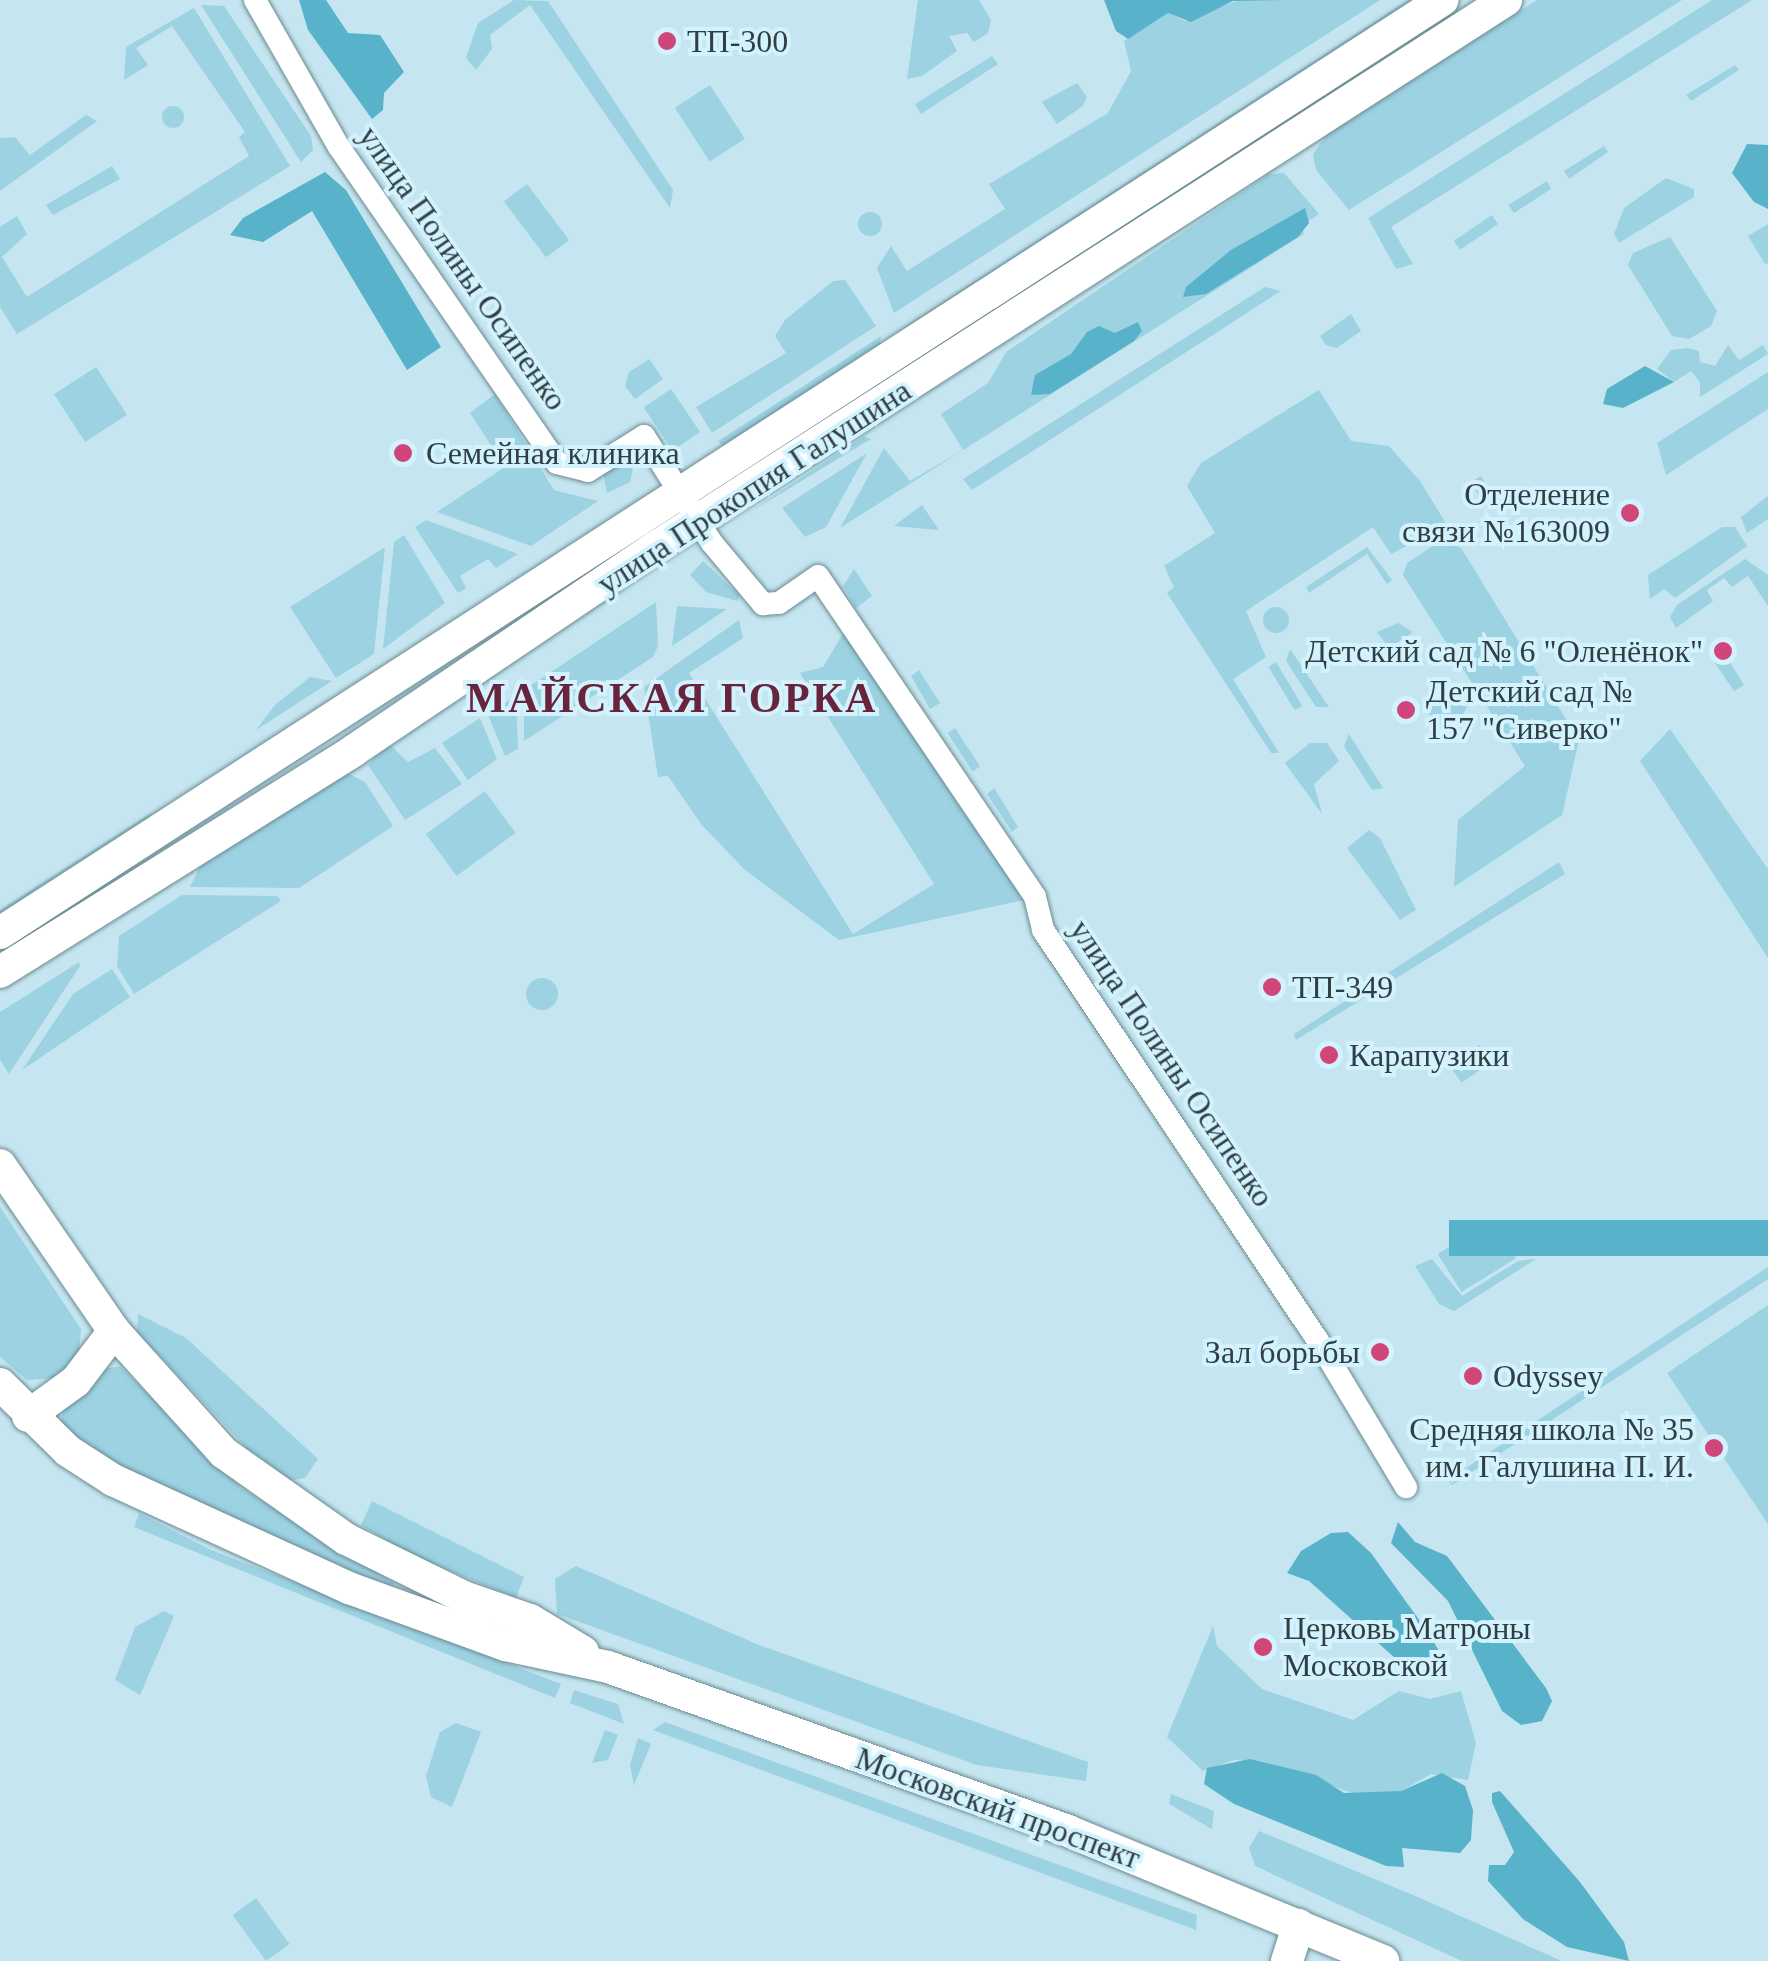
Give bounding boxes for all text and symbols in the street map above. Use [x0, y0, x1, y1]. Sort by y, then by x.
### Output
place label: ТП-300 [687, 22, 788, 60]
marker: ТП-300 [656, 30, 678, 52]
street label: улица Полины Осипенко [350, 118, 576, 418]
street label: улица Прокопия Галушина [590, 371, 918, 603]
place label: Семейная клиника [426, 434, 680, 472]
marker: Семейная клиника [390, 440, 416, 466]
place label: Отделение связи №163009 [1402, 476, 1610, 551]
marker: Отделение связи №163009 [1619, 502, 1641, 524]
place label: Детский сад № 6 "Оленёнок" [1305, 632, 1703, 670]
marker: Детский сад № 6 "Оленёнок" [1712, 640, 1734, 662]
district label: МАЙСКАЯ ГОРКА [466, 673, 878, 723]
place label: Детский сад № 157 "Сиверко" [1426, 673, 1632, 748]
marker: Детский сад № 157 "Сиверко" [1395, 699, 1417, 721]
street label: улица Полины Осипенко [1062, 912, 1282, 1214]
place label: ТП-349 [1292, 968, 1393, 1006]
marker: ТП-349 [1261, 976, 1283, 998]
place label: Карапузики [1349, 1036, 1509, 1074]
marker: Карапузики [1318, 1044, 1340, 1066]
place label: Зал борьбы [1205, 1333, 1360, 1371]
marker: Зал борьбы [1369, 1341, 1391, 1363]
place label: Odyssey [1493, 1357, 1603, 1395]
marker: Odyssey [1462, 1365, 1484, 1387]
place label: Средняя школа № 35 им. Галушина П. И. [1409, 1411, 1694, 1486]
marker: Средняя школа № 35 им. Галушина П. И. [1703, 1437, 1725, 1459]
place label: Церковь Матроны Московской [1283, 1610, 1531, 1685]
marker: Церковь Матроны Московской [1252, 1636, 1274, 1658]
street label: Московский проспект [850, 1739, 1146, 1877]

